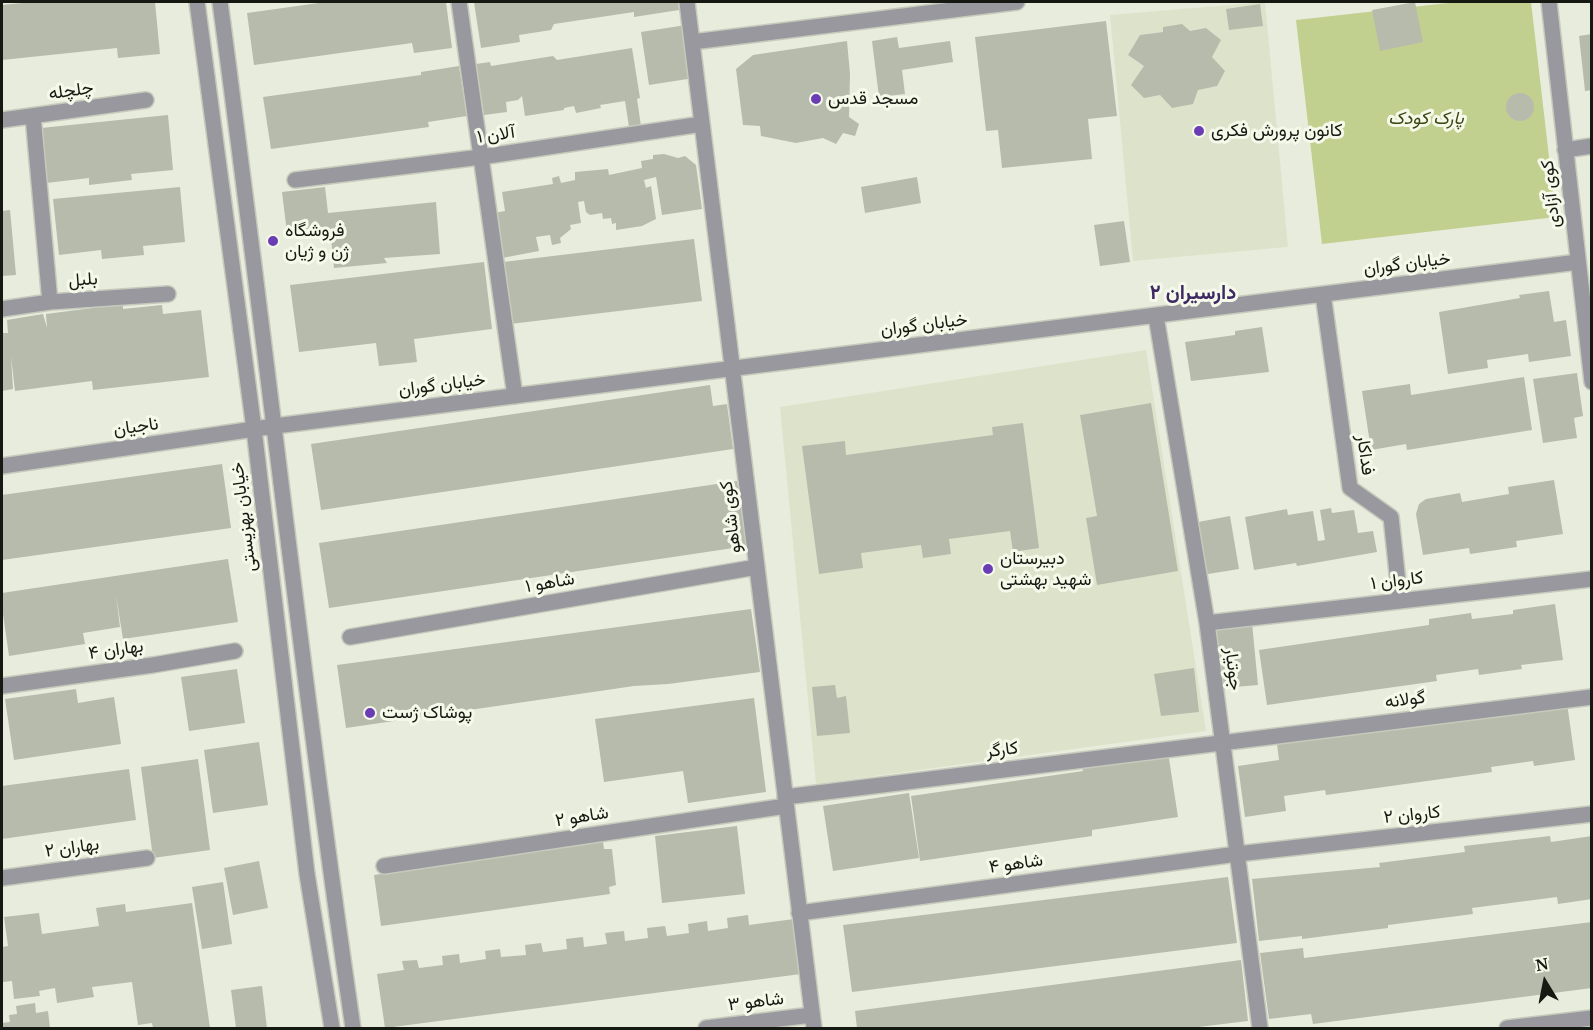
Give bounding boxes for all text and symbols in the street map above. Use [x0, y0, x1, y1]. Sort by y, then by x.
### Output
street label: چلچله [47, 77, 95, 105]
place label: مسجد قدس [828, 88, 918, 110]
marker: مسجد قدس [809, 92, 823, 106]
park label: پارک کودک [1388, 108, 1464, 130]
place label: کانون پرورش فکری [1211, 120, 1342, 142]
street label: آلان ۱ [476, 122, 516, 148]
marker: کانون پرورش فکری [1192, 124, 1206, 138]
street label: کوی آزادی [1537, 159, 1565, 229]
place label: فروشگاه ژن و ژیان [285, 220, 349, 262]
marker: فروشگاه ژن و ژیان [266, 234, 280, 248]
street label: خیابان گوران [1362, 248, 1452, 280]
street label: بلبل [68, 268, 98, 292]
district label: دارسیران ۲ [1150, 281, 1236, 305]
street label: خیابان گوران [879, 309, 969, 341]
street label: خیابان گوران [397, 369, 487, 401]
street label: ناجیان [112, 413, 160, 441]
street label: فداکار [1351, 433, 1379, 477]
street label: خیابان بهزیستی [227, 461, 261, 573]
street label: کوی شاهو [716, 480, 746, 554]
place label: دبیرستان شهید بهشتی [1000, 548, 1092, 590]
marker: دبیرستان شهید بهشتی [981, 562, 995, 576]
street label: کاروان ۱ [1369, 567, 1425, 595]
street label: شاهو ۱ [524, 568, 576, 598]
street label: بهاران ۴ [87, 635, 145, 665]
street label: جوتیار [1220, 646, 1246, 692]
street label: گولانه [1383, 687, 1427, 713]
place label: پوشاک ژست [382, 702, 472, 724]
marker: پوشاک ژست [363, 706, 377, 720]
street label: کارگر [985, 737, 1019, 763]
street label: کاروان ۲ [1383, 801, 1441, 829]
street label: شاهو ۲ [554, 802, 610, 832]
street label: بهاران ۲ [44, 834, 100, 862]
street label: شاهو ۴ [988, 850, 1044, 878]
north arrow [1515, 952, 1575, 1012]
text: N [1534, 952, 1550, 976]
street label: شاهو ۳ [727, 988, 785, 1016]

